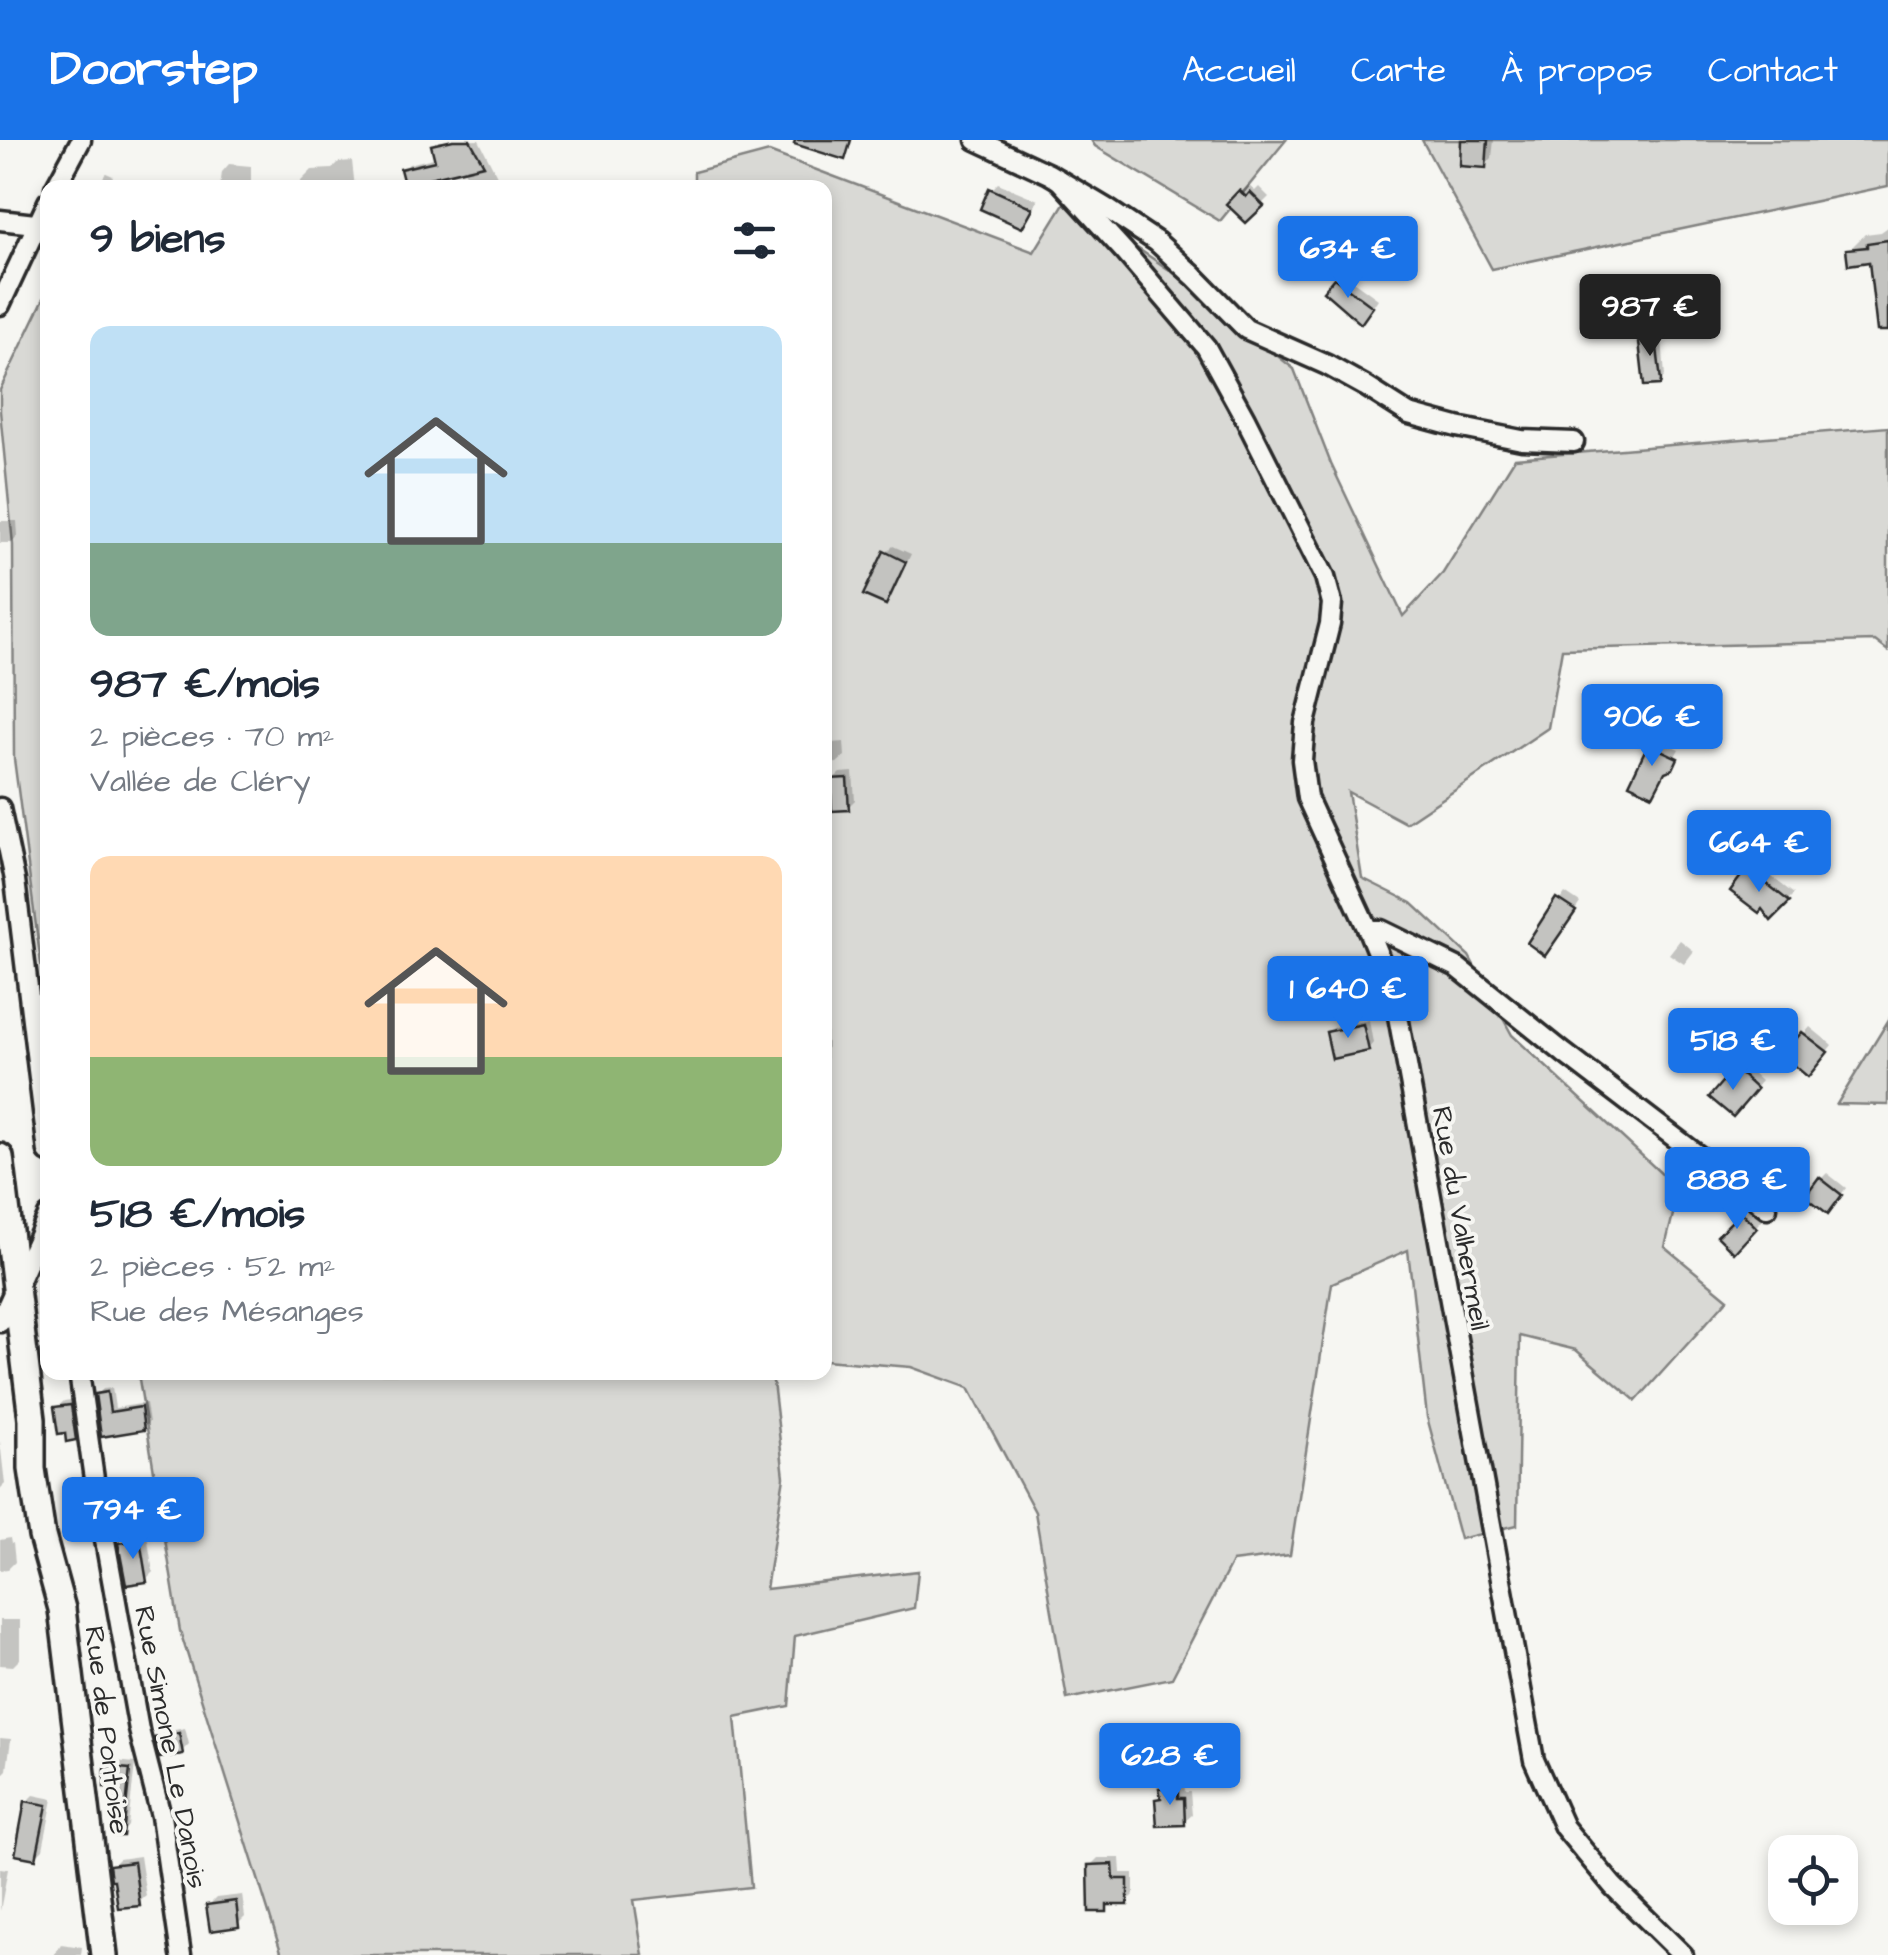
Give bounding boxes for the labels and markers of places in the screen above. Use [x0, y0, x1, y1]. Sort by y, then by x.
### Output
pin: 634 € [1278, 216, 1418, 301]
pin: 987 € [1580, 274, 1720, 359]
pin: 906 € [1582, 684, 1722, 769]
pin: 664 € [1689, 810, 1829, 895]
pin: 1 640 € [1256, 956, 1440, 1041]
pin: 518 € [1663, 1008, 1803, 1093]
pin: 888 € [1667, 1147, 1807, 1232]
pin: 794 € [63, 1477, 203, 1562]
pin: 628 € [1100, 1723, 1240, 1808]

